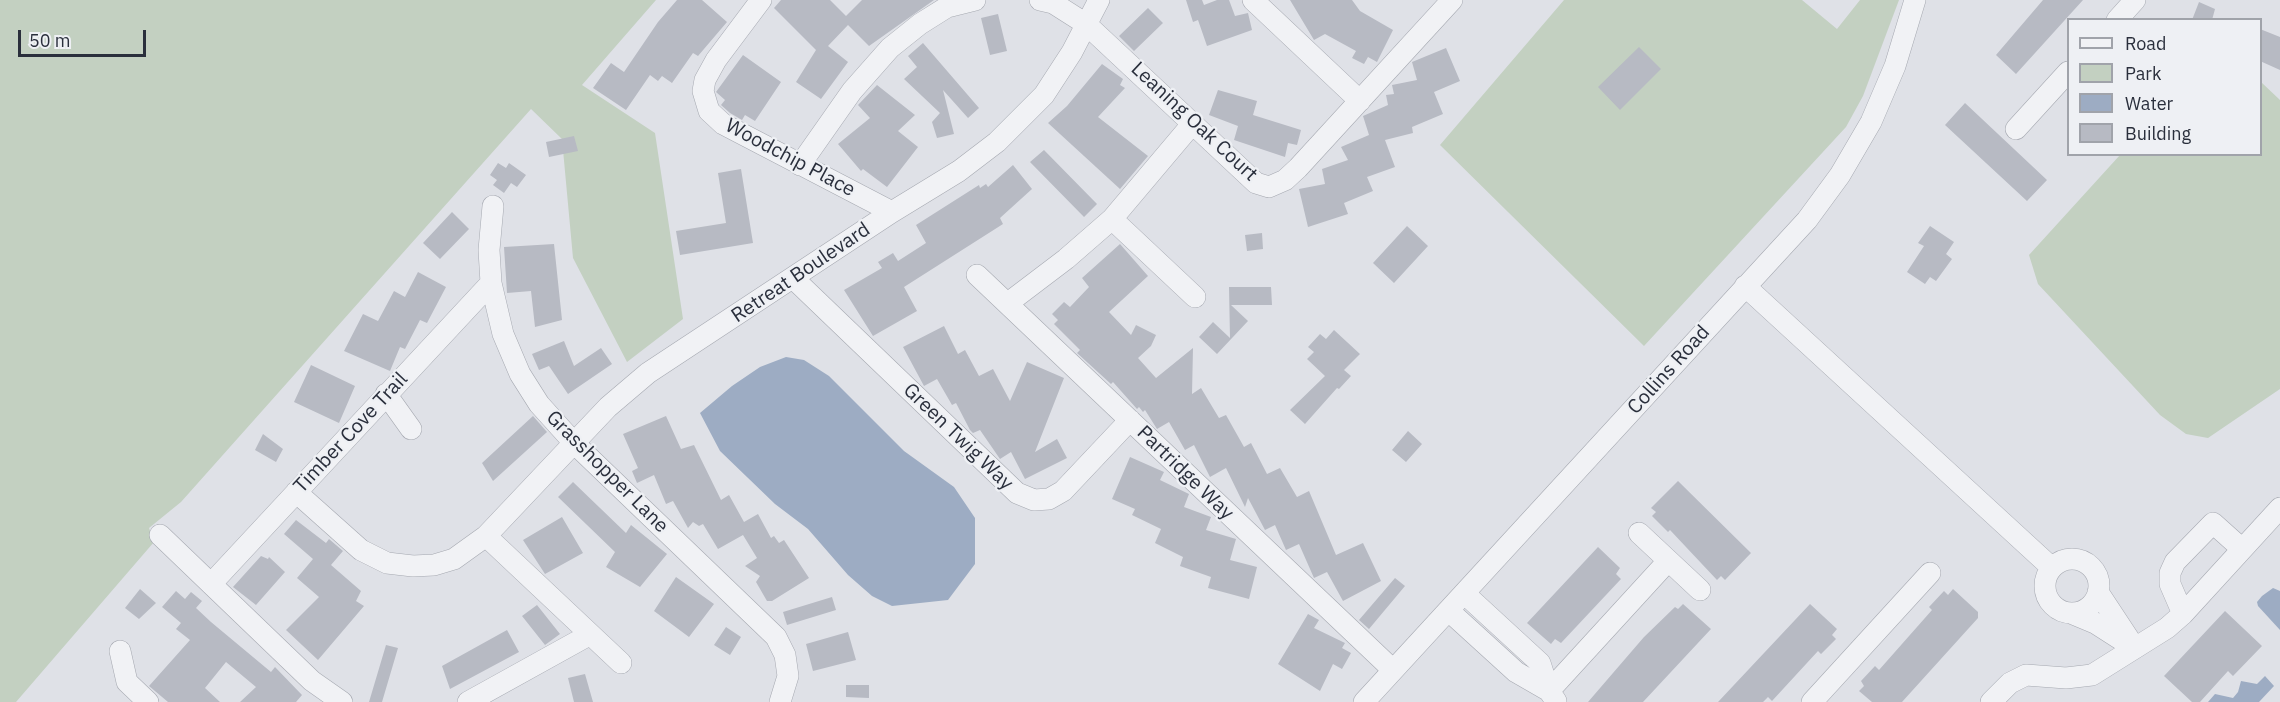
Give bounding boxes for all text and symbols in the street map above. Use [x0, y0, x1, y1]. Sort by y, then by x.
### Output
scale bar [21, 18, 148, 56]
legend [2067, 18, 2262, 156]
text: 50 m [29, 29, 71, 52]
text: Road [2125, 32, 2166, 55]
street label: Leaning Oak Court [1126, 57, 1262, 187]
text: Park [2125, 62, 2161, 85]
text: Water [2125, 92, 2173, 115]
street label: Woodchip Place [721, 114, 859, 202]
text: Building [2125, 122, 2191, 145]
street label: Retreat Boulevard [727, 218, 875, 328]
street label: Collins Road [1623, 321, 1715, 419]
street label: Timber Cove Trail [289, 368, 413, 498]
street label: Green Twig Way [898, 378, 1018, 496]
street label: Grasshopper Lane [541, 406, 673, 538]
street label: Partridge Way [1132, 421, 1238, 525]

